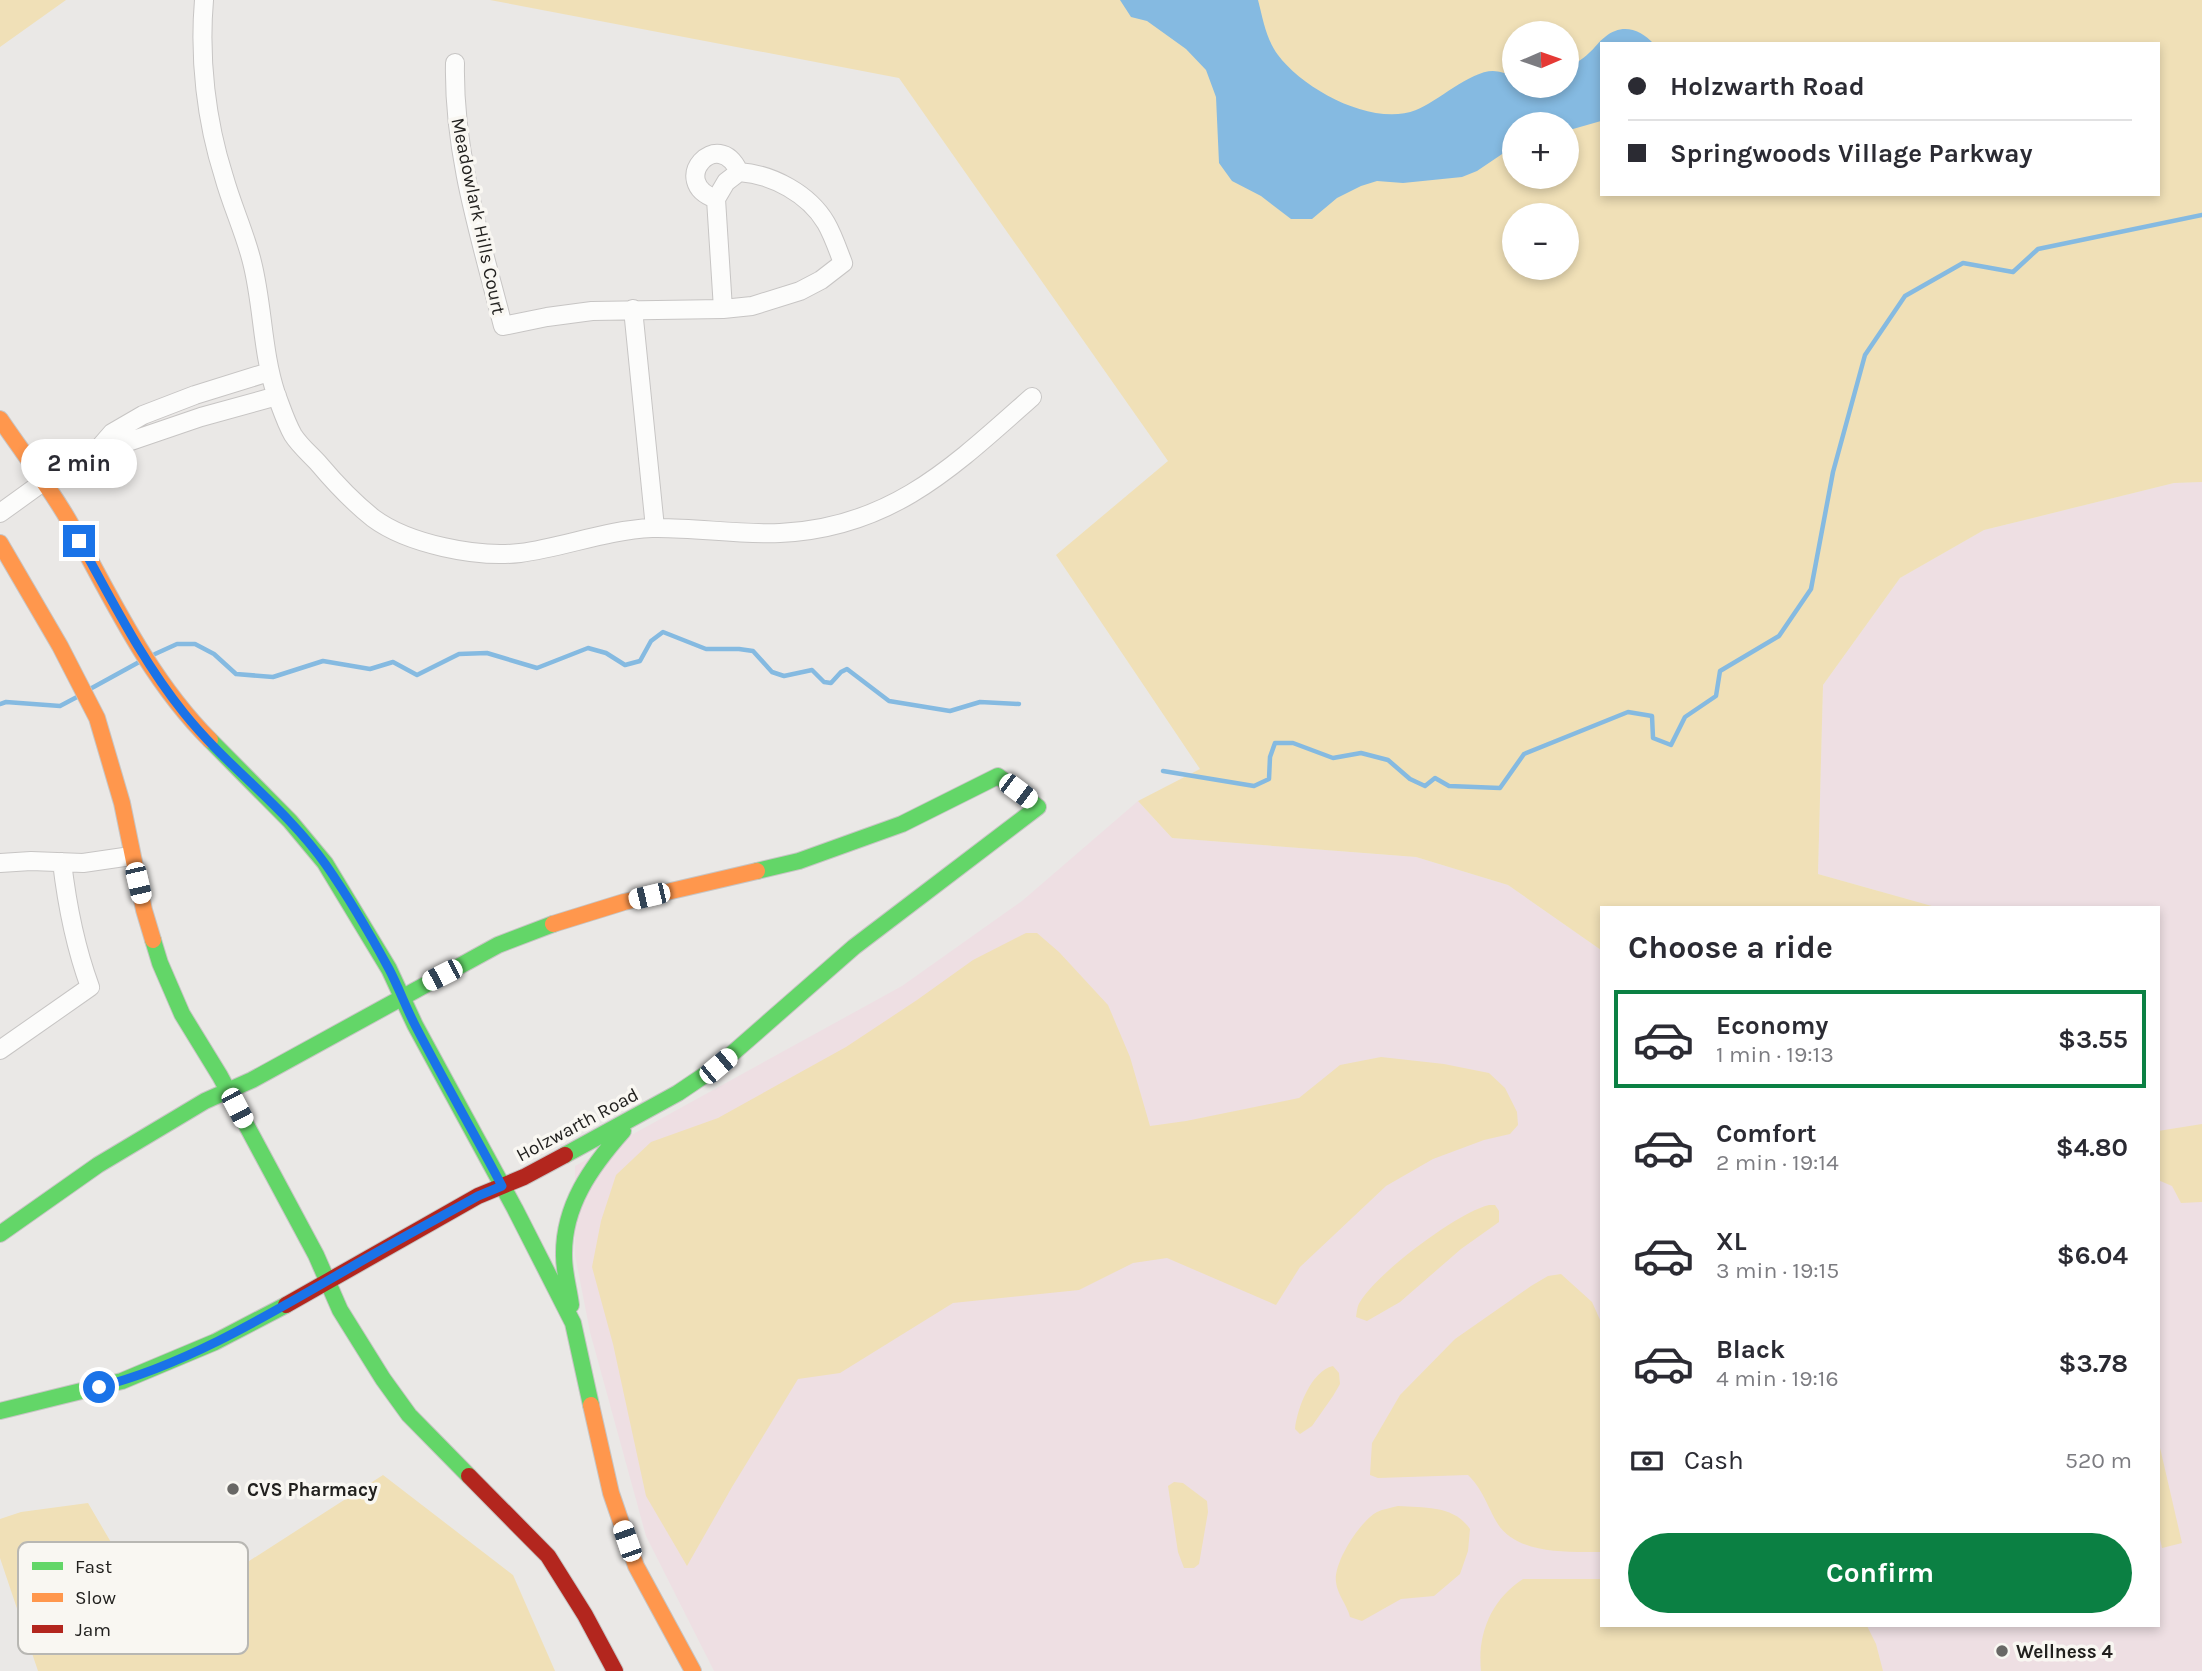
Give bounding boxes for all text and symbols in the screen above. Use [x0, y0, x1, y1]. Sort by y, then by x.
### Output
north arrow [1502, 21, 1578, 98]
map controls [1502, 21, 1579, 280]
text: Holzwarth Road [1670, 71, 1865, 102]
button: + [1502, 112, 1579, 189]
street label: Meadowlark Hills Court [446, 116, 510, 317]
text: Springwoods Village Parkway [1670, 138, 2033, 169]
button: − [1502, 203, 1579, 280]
callout: 2 min [21, 440, 137, 489]
text: 2 min [47, 450, 111, 477]
route end [63, 525, 95, 557]
car [995, 770, 1042, 812]
car [124, 860, 153, 906]
car [627, 881, 672, 911]
text: Choose a ride [1628, 929, 1833, 966]
car [419, 956, 466, 994]
icon: car [1632, 1008, 1695, 1071]
text: Economy [1716, 1010, 1828, 1041]
text: $3.55 [2058, 1024, 2128, 1055]
text: 1 min · 19:13 [1716, 1041, 1834, 1068]
car [696, 1044, 741, 1088]
street label: Holzwarth Road [513, 1083, 642, 1166]
car [218, 1085, 257, 1131]
icon: car [1632, 1116, 1695, 1179]
text: Comfort [1716, 1118, 1817, 1149]
text: $4.80 [2056, 1132, 2128, 1163]
text: 2 min · 19:14 [1716, 1149, 1839, 1176]
icon: car [1632, 1224, 1695, 1287]
text: XL [1716, 1226, 1747, 1257]
text: $6.04 [2057, 1240, 2128, 1271]
text: 3 min · 19:15 [1716, 1257, 1839, 1284]
icon: car [1632, 1332, 1695, 1395]
text: Black [1716, 1334, 1785, 1365]
text: $3.78 [2059, 1348, 2128, 1379]
text: 4 min · 19:16 [1716, 1365, 1839, 1392]
route start [83, 1371, 115, 1403]
icon: cash [1628, 1442, 1666, 1480]
text: Cash [1684, 1445, 1744, 1476]
text: 520 m [2065, 1447, 2132, 1474]
place label: CVS Pharmacy [247, 1479, 378, 1501]
marker: CVS Pharmacy [225, 1481, 241, 1497]
car [611, 1518, 644, 1564]
button: Confirm [1628, 1533, 2132, 1613]
legend [18, 1542, 248, 1654]
text: Fast [75, 1556, 112, 1578]
text: Slow [75, 1587, 116, 1609]
text: Jam [75, 1619, 111, 1641]
place label: Wellness 4 [2016, 1641, 2114, 1663]
marker: Wellness 4 [1994, 1643, 2010, 1659]

